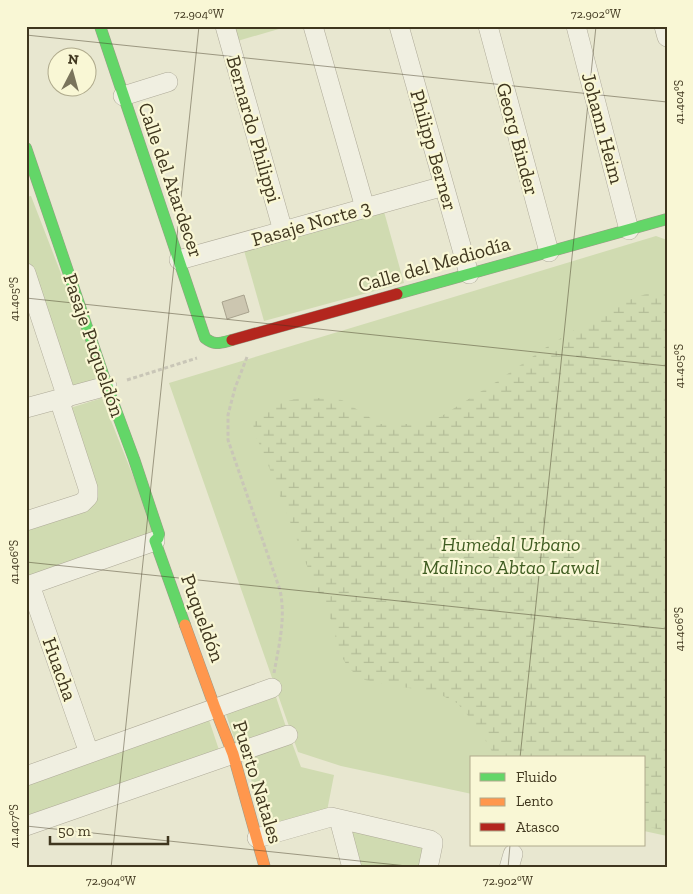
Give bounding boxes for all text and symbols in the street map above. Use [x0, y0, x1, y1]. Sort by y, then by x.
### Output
text: 72.904°W [174, 7, 225, 21]
text: 72.902°W [571, 7, 622, 21]
north arrow [48, 48, 98, 98]
text: N [67, 51, 80, 69]
street label: Bernardo Philippi [222, 53, 287, 206]
street label: Johann Heim [577, 70, 630, 187]
street label: Georg Binder [491, 80, 545, 198]
text: 41.404°S [672, 80, 686, 124]
street label: Philipp Berner [405, 87, 463, 213]
street label: Calle del Atardecer [133, 99, 209, 261]
street label: Pasaje Norte 3 [249, 195, 373, 251]
street label: Calle del Mediodía [355, 231, 513, 297]
street label: Pasaje Puqueldón [58, 270, 130, 421]
text: 41.405°S [7, 277, 21, 321]
text: 41.405°S [672, 344, 686, 388]
park label: Humedal Urbano Mallinco Abtao Lawal [422, 532, 600, 579]
text: 41.406°S [7, 540, 21, 584]
street label: Puqueldón [176, 571, 230, 666]
text: 41.406°S [672, 607, 686, 651]
street label: Huacha [37, 634, 83, 704]
street label: Puerto Natales [228, 718, 288, 846]
legend [470, 756, 646, 846]
text: Fluido [516, 768, 557, 786]
text: Lento [516, 792, 553, 810]
text: 41.407°S [7, 804, 21, 848]
scale bar [50, 814, 168, 846]
text: Atasco [516, 818, 560, 836]
text: 50 m [58, 822, 91, 840]
text: 72.904°W [86, 874, 137, 888]
text: 72.902°W [483, 874, 534, 888]

